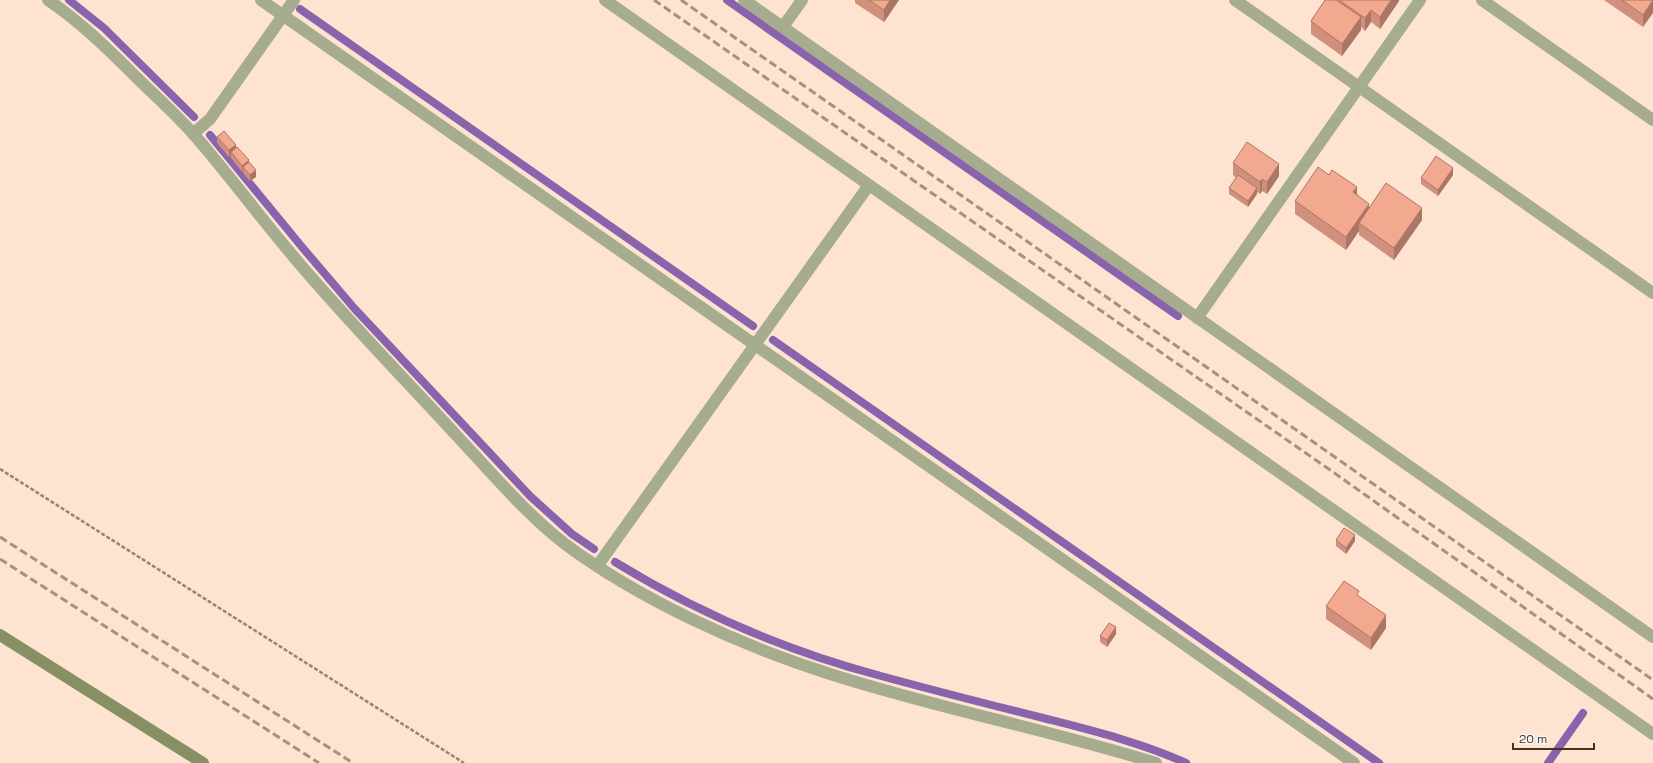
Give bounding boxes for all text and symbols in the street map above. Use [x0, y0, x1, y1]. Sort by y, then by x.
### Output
scale bar [1513, 725, 1594, 751]
text: 20 m [1519, 731, 1547, 747]

